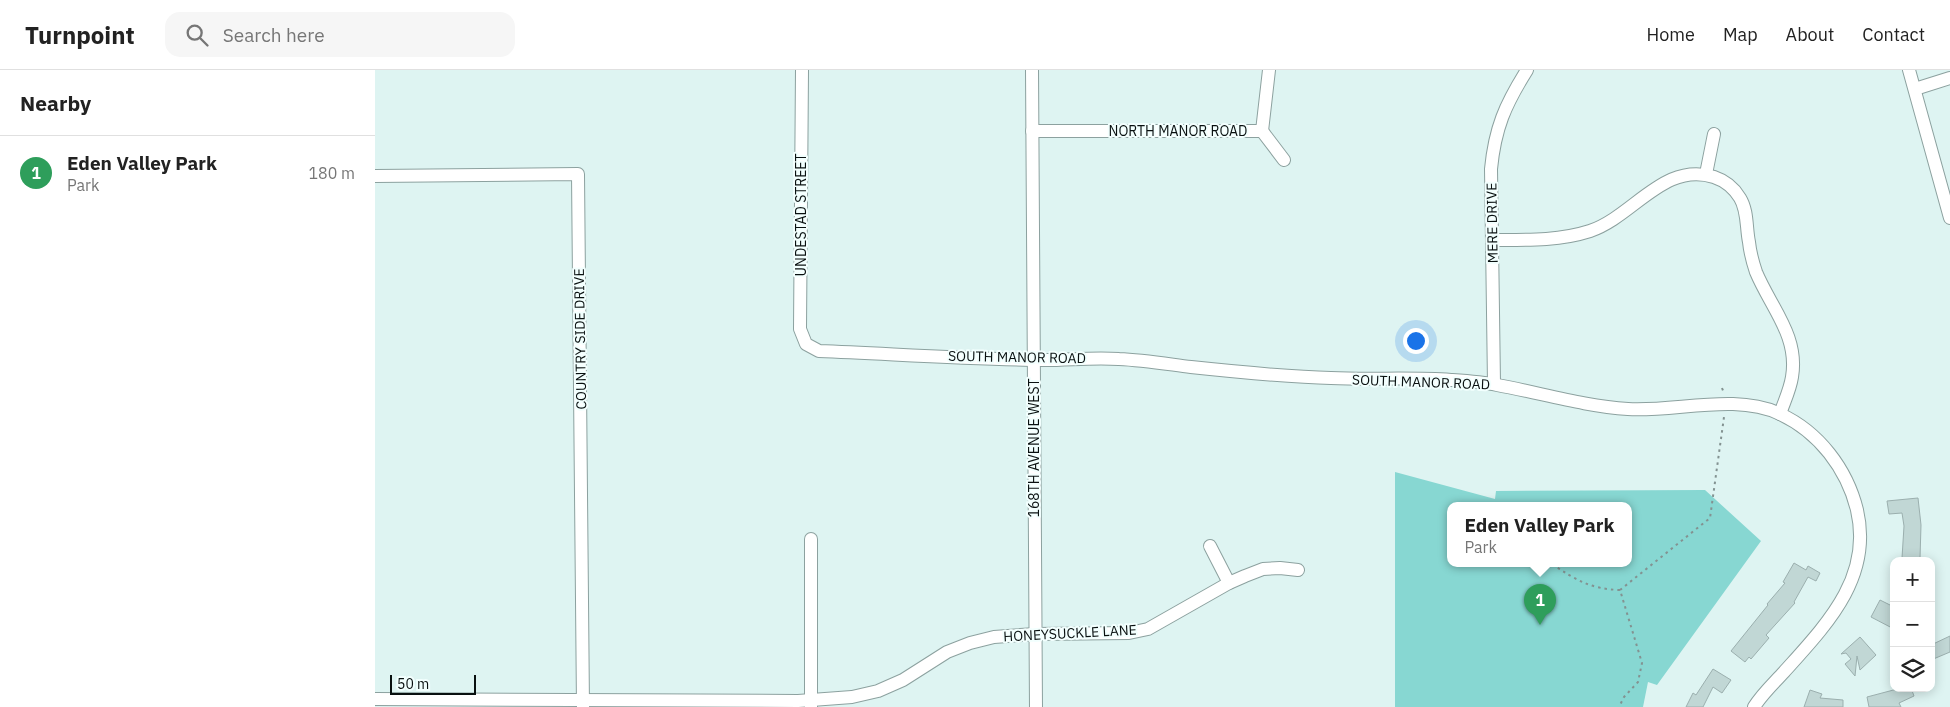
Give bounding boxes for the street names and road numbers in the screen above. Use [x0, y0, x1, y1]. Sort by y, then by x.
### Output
street label: NORTH MANOR ROAD [1109, 122, 1247, 140]
street label: UNDESTAD STREET [792, 154, 810, 276]
street label: MERE DRIVE [1482, 183, 1502, 263]
street label: COUNTRY SIDE DRIVE [570, 268, 590, 410]
street label: SOUTH MANOR ROAD [948, 347, 1086, 367]
street label: SOUTH MANOR ROAD [1352, 371, 1490, 393]
street label: 168TH AVENUE WEST [1025, 379, 1043, 517]
street label: HONEYSUCKLE LANE [1003, 621, 1137, 645]

